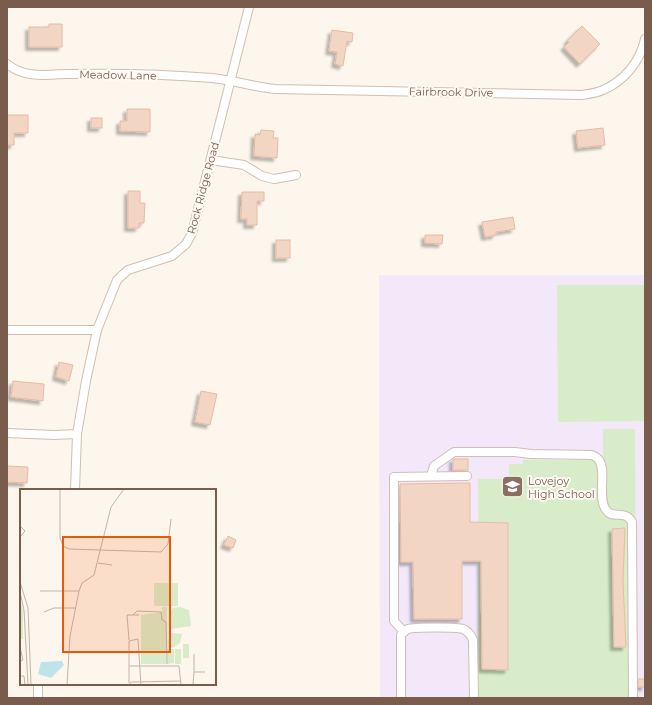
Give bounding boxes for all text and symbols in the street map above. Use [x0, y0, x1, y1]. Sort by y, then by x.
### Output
street label: Meadow Lane [79, 67, 157, 83]
street label: Fairbrook Drive [409, 84, 494, 100]
street label: Rock Ridge Road [184, 140, 222, 236]
school or university icon: Lovejoy High School [499, 474, 525, 500]
place label: Lovejoy High School [528, 474, 595, 501]
inset map [20, 489, 216, 685]

